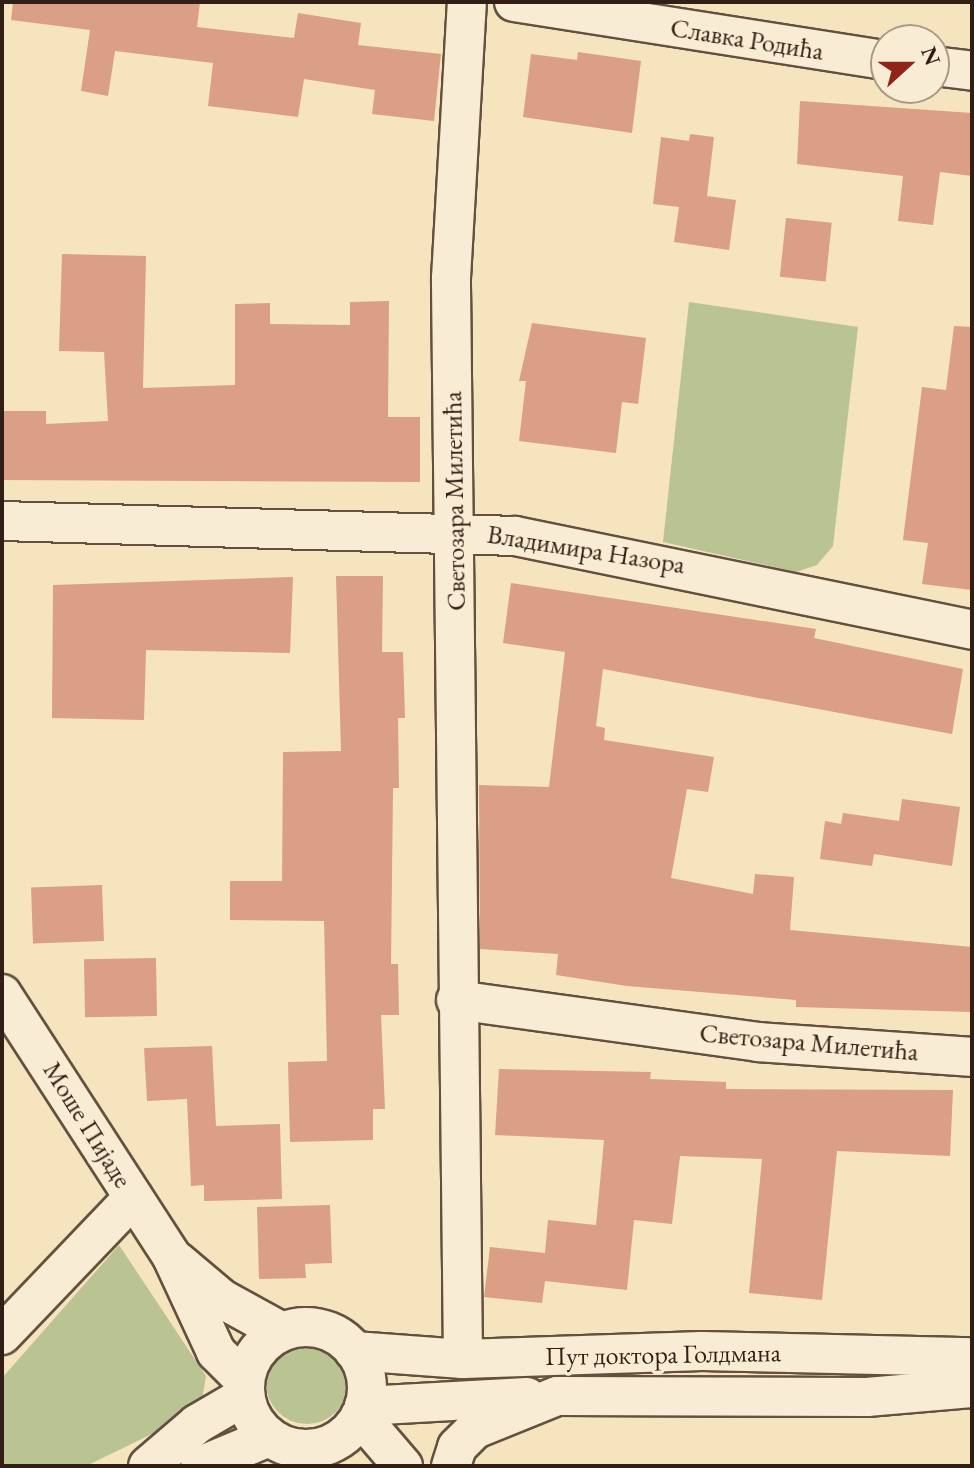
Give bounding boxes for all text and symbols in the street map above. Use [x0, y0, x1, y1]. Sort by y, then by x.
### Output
street label: Славка Родића [668, 12, 826, 68]
north arrow [870, 24, 950, 104]
text: N [914, 42, 948, 69]
street label: Светозара Милетића [437, 391, 473, 611]
street label: Владимира Назора [485, 519, 687, 581]
street label: Светозара Милетића [698, 1018, 920, 1068]
street label: Моше Пијаде [36, 1056, 138, 1194]
street label: Пут доктора Голдмана [545, 1337, 781, 1373]

